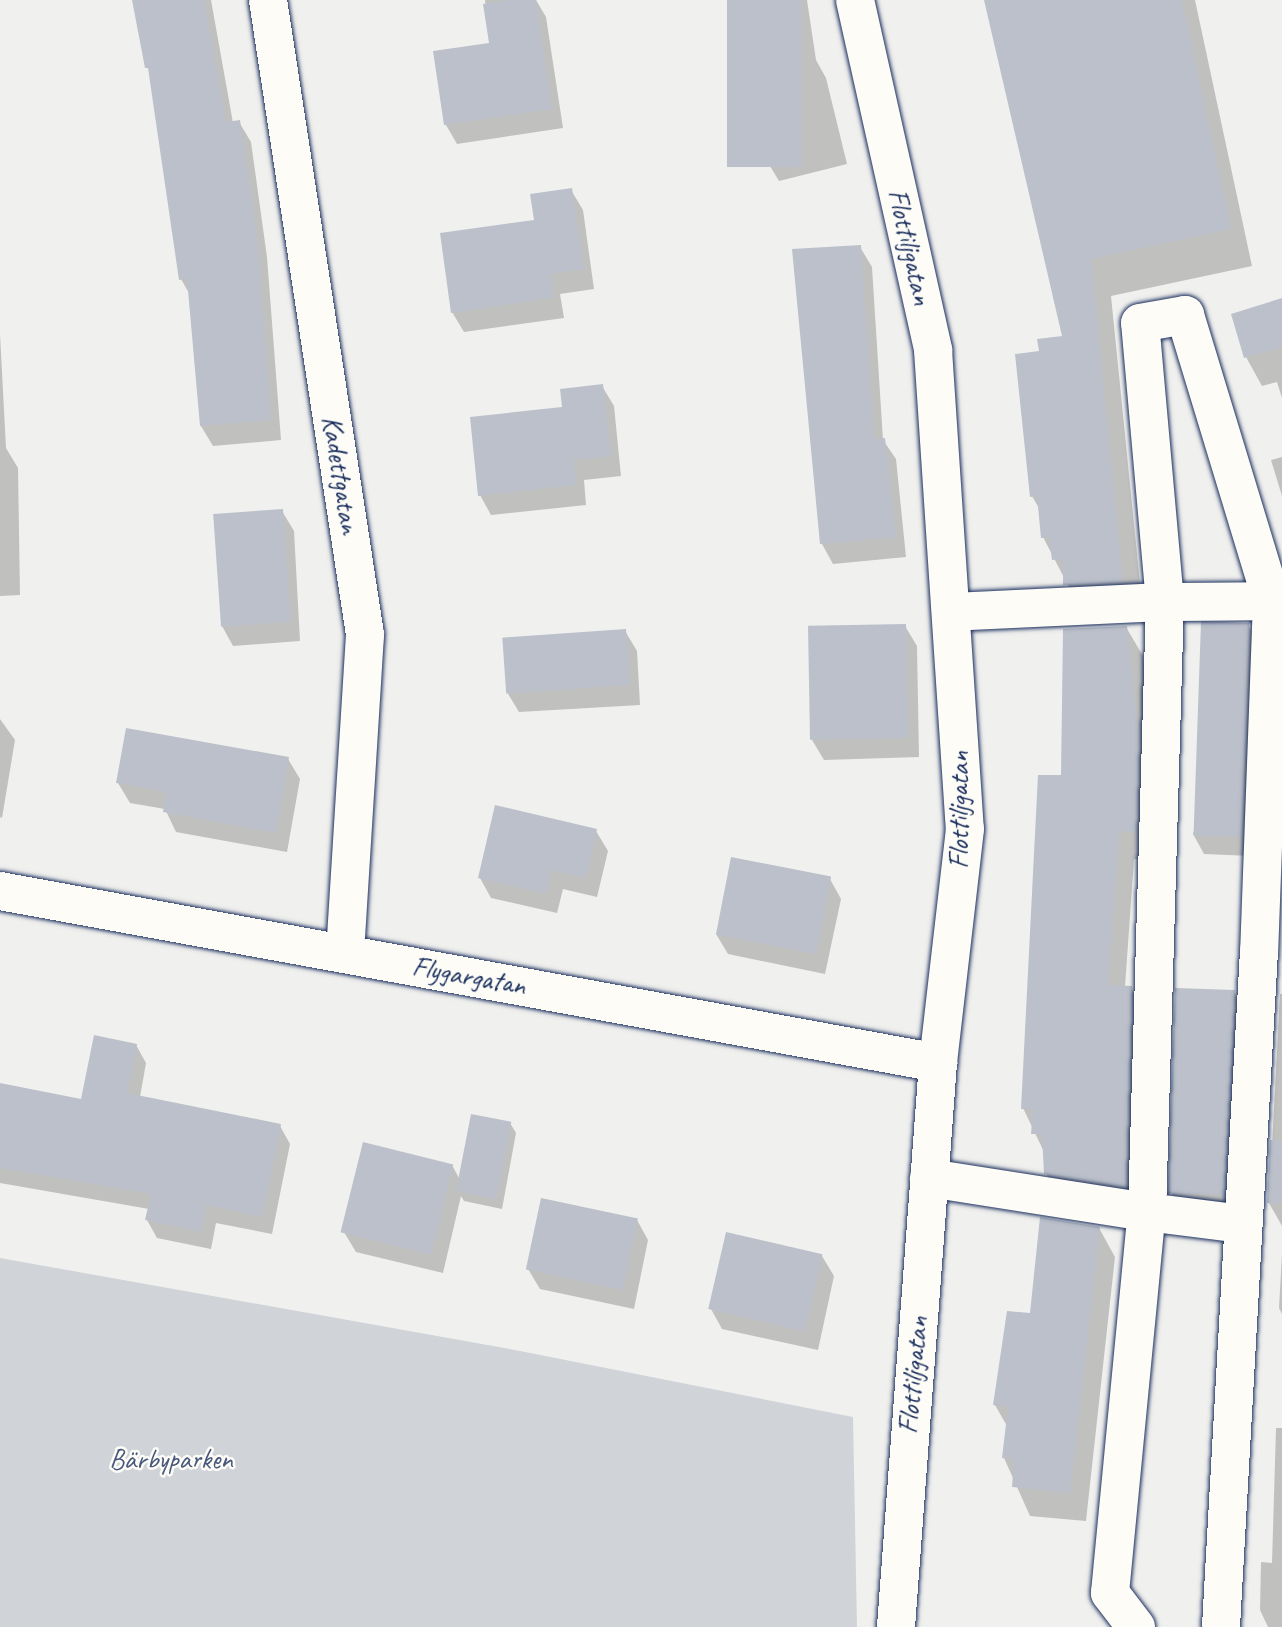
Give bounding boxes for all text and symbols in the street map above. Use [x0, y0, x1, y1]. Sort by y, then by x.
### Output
street label: Flottiljgatan [880, 186, 940, 308]
street label: Kadettgatan [315, 413, 367, 537]
street label: Flottiljgatan [942, 751, 976, 869]
street label: Flygargatan [410, 950, 528, 1002]
street label: Flottiljgatan [891, 1315, 935, 1435]
park label: Bärbyparken [109, 1442, 233, 1476]

